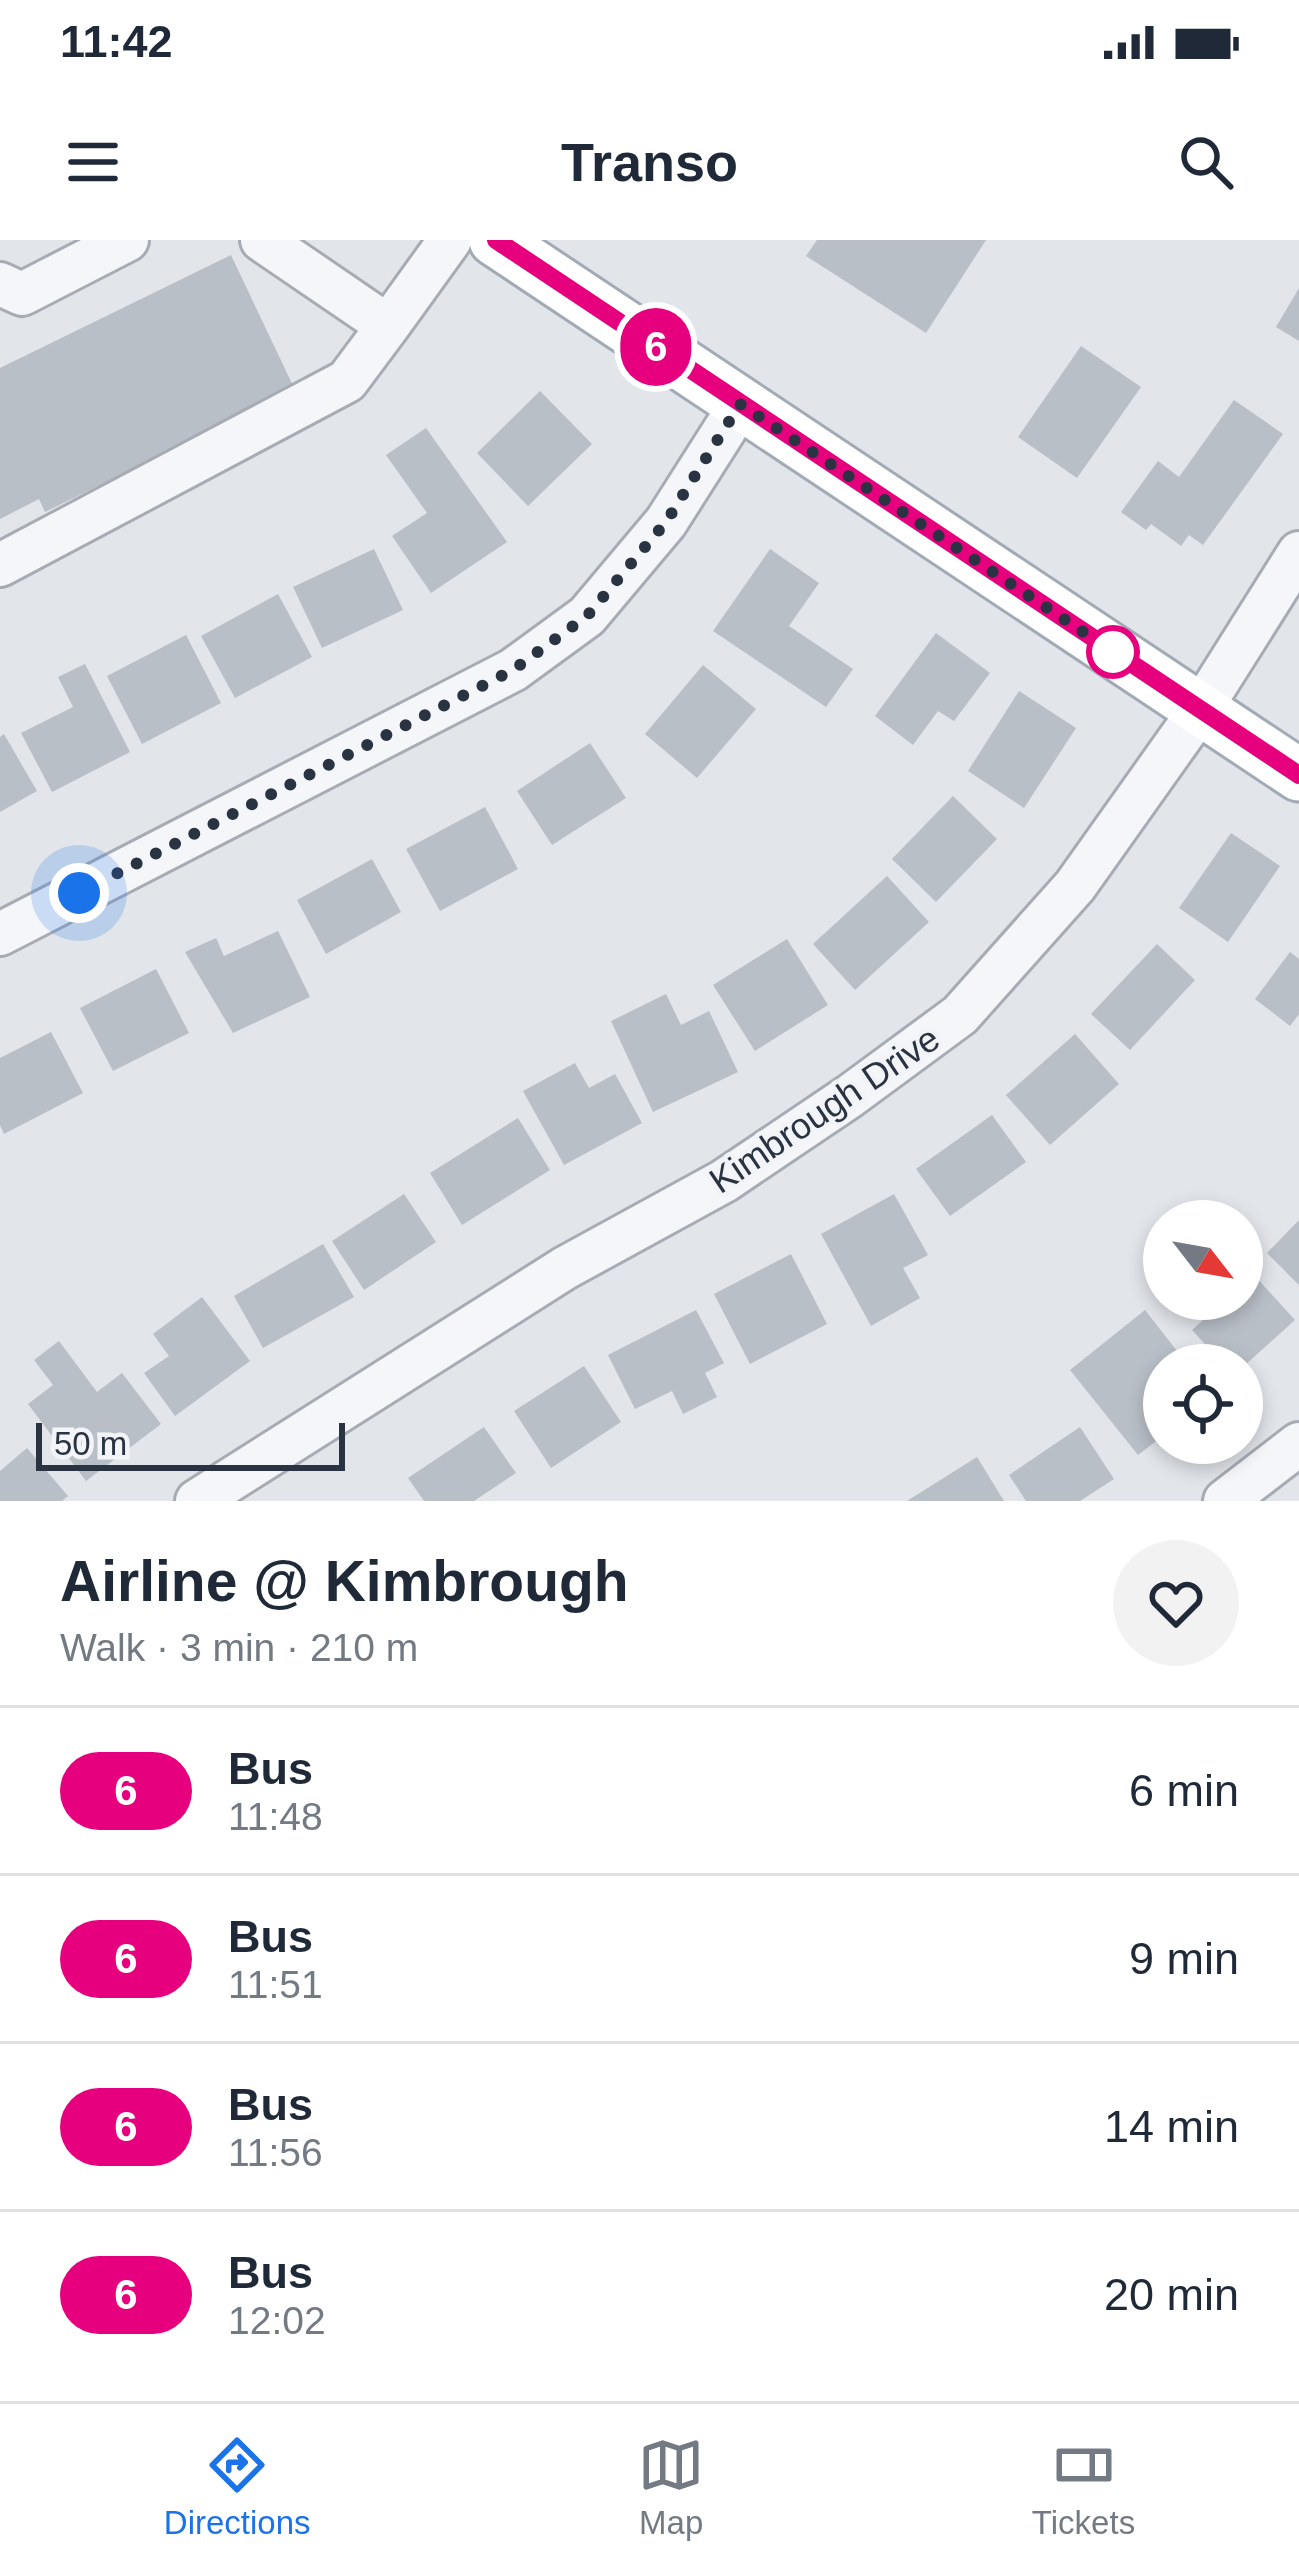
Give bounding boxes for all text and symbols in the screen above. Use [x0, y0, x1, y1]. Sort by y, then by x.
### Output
text: 11:42 [60, 16, 173, 67]
icon: menu [60, 129, 126, 195]
icon: search [1173, 129, 1239, 195]
text: Transo [561, 132, 738, 192]
line badge: 6 [617, 308, 695, 386]
text: 6 [644, 323, 668, 370]
unlabelled marker [1088, 627, 1138, 677]
your location [49, 863, 109, 923]
street label: Kimbrough Drive [702, 1017, 947, 1201]
north arrow [1143, 1200, 1263, 1320]
map controls [1143, 1200, 1263, 1464]
button: locate [1143, 1344, 1263, 1464]
scale bar [36, 1417, 345, 1470]
text: 50 m [54, 1425, 127, 1462]
button: heart [1113, 1540, 1239, 1666]
text: Airline @ Kimbrough [60, 1549, 629, 1613]
text: Walk · 3 min · 210 m [60, 1626, 418, 1669]
text: Bus [228, 1743, 313, 1794]
text: 6 min [1129, 1765, 1239, 1816]
text: 6 [114, 1767, 138, 1814]
text: 11:48 [228, 1795, 323, 1838]
text: Bus [228, 1911, 313, 1962]
text: 9 min [1129, 1933, 1239, 1984]
text: 6 [114, 1935, 138, 1982]
text: 11:51 [228, 1963, 323, 2006]
text: Bus [228, 2079, 313, 2130]
text: 14 min [1104, 2101, 1239, 2152]
text: 6 [114, 2103, 138, 2150]
text: 11:56 [228, 2131, 323, 2174]
text: Bus [228, 2247, 313, 2298]
text: 20 min [1104, 2269, 1239, 2320]
text: 6 [114, 2271, 138, 2318]
text: 12:02 [228, 2299, 326, 2342]
tab: Directions [164, 2432, 311, 2542]
tab: Map [638, 2432, 704, 2542]
tab: Tickets [1032, 2432, 1135, 2542]

